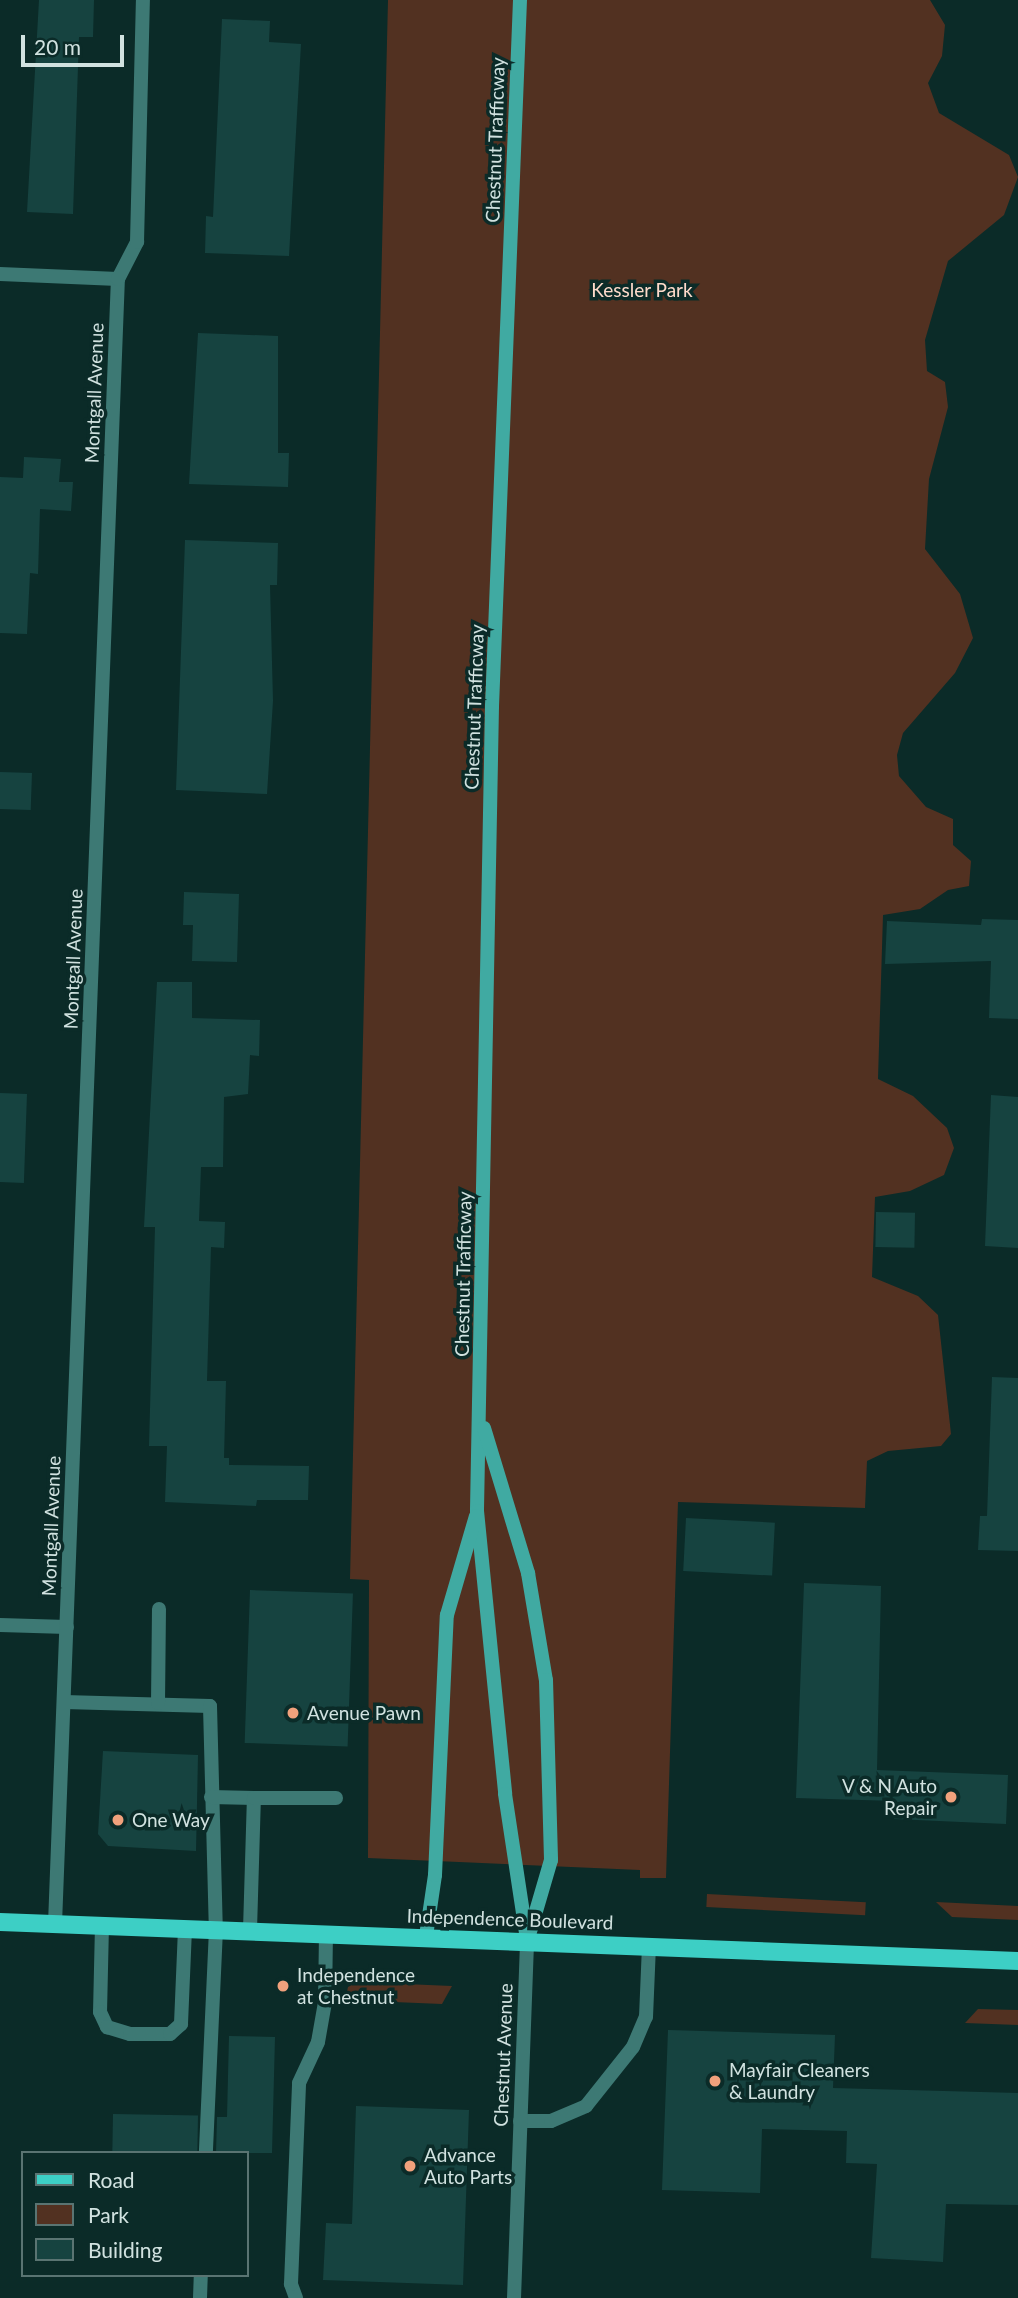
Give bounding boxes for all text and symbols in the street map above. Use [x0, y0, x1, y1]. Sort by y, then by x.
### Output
scale bar [24, 21, 128, 65]
text: 20 m [34, 34, 81, 59]
street label: Chestnut Trafficway [481, 57, 509, 223]
park label: Kessler Park [591, 279, 693, 301]
street label: Montgall Avenue [80, 322, 108, 464]
street label: Chestnut Trafficway [460, 624, 488, 790]
street label: Montgall Avenue [59, 888, 87, 1030]
street label: Chestnut Trafficway [450, 1191, 476, 1357]
street label: Montgall Avenue [37, 1455, 65, 1597]
place label: Avenue Pawn [307, 1702, 421, 1724]
marker: Avenue Pawn [285, 1705, 301, 1721]
place label: V & N Auto Repair [841, 1775, 937, 1819]
marker: V & N Auto Repair [943, 1789, 959, 1805]
place label: One Way [132, 1809, 210, 1831]
marker: One Way [110, 1812, 126, 1828]
street label: Independence Boulevard [406, 1904, 614, 1934]
place label: Independence at Chestnut [297, 1964, 415, 2008]
marker: Independence at Chestnut [275, 1978, 291, 1994]
street label: Chestnut Avenue [489, 1983, 517, 2127]
place label: Mayfair Cleaners & Laundry [729, 2059, 870, 2103]
marker: Mayfair Cleaners & Laundry [707, 2073, 723, 2089]
place label: Advance Auto Parts [424, 2144, 512, 2188]
legend [21, 2151, 248, 2277]
marker: Advance Auto Parts [402, 2158, 418, 2174]
text: Road [88, 2167, 135, 2192]
text: Park [88, 2202, 129, 2227]
text: Building [88, 2237, 163, 2262]

